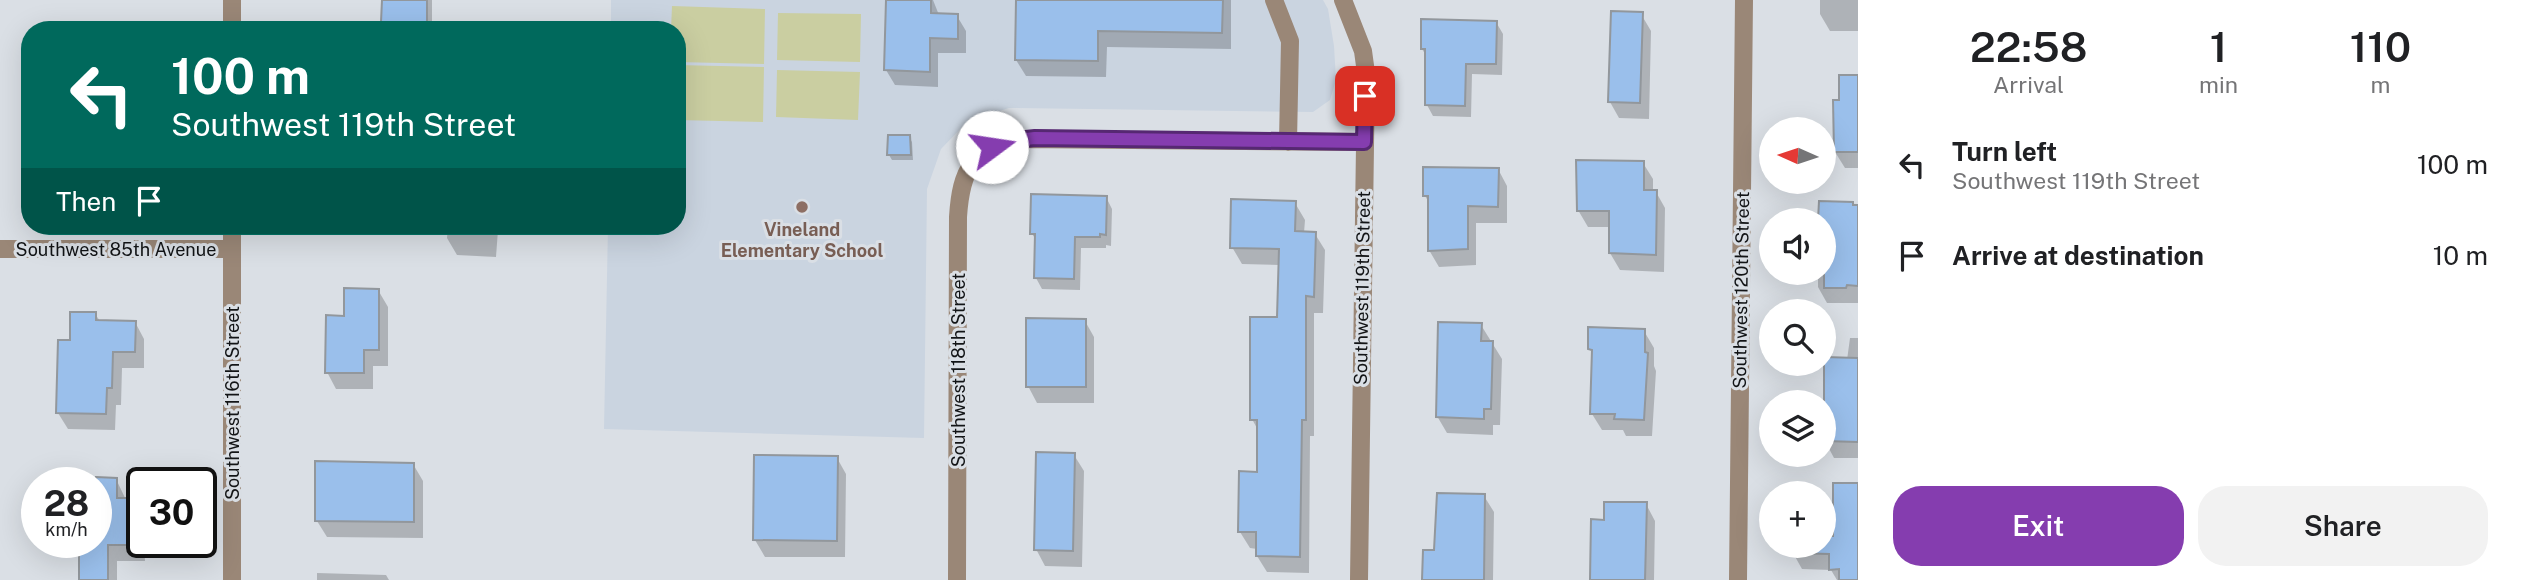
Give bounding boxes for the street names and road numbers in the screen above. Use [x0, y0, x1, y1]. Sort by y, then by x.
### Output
street label: Southwest 119th Street [1350, 191, 1374, 385]
street label: Southwest 120th Street [1729, 191, 1753, 389]
street label: Southwest 85th Avenue [16, 239, 216, 260]
street label: Southwest 118th Street [948, 273, 969, 467]
street label: Southwest 116th Street [222, 306, 243, 500]

